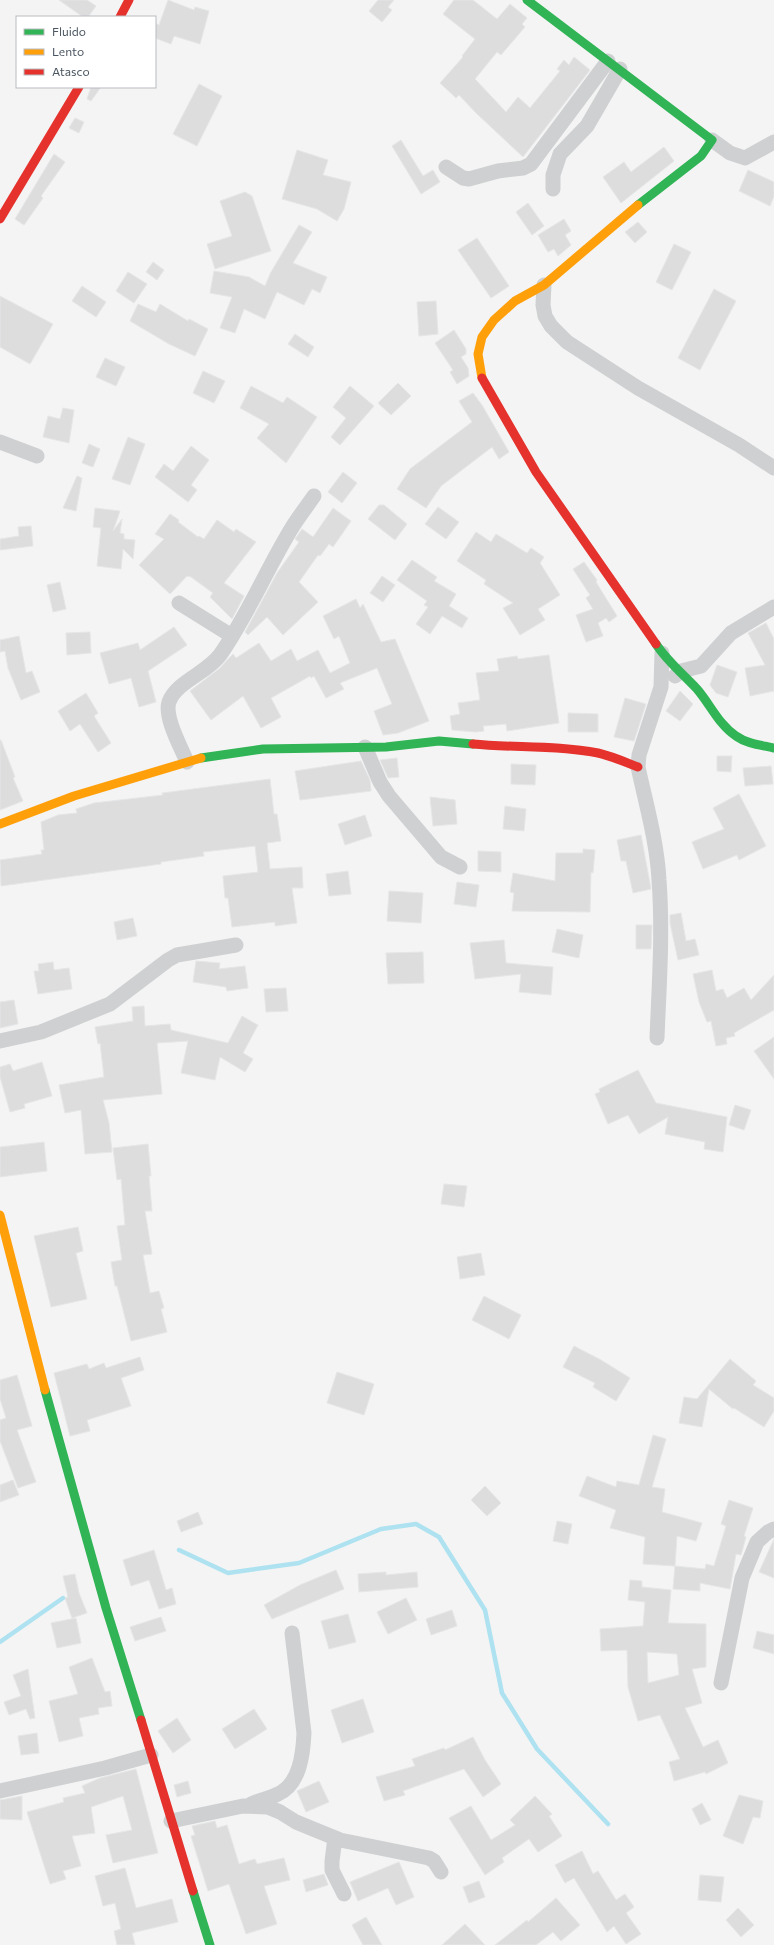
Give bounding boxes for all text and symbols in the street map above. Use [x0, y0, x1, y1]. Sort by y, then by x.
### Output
legend [16, 16, 156, 88]
text: Fluido [52, 24, 86, 38]
text: Lento [52, 44, 84, 58]
text: Atasco [52, 64, 90, 78]

